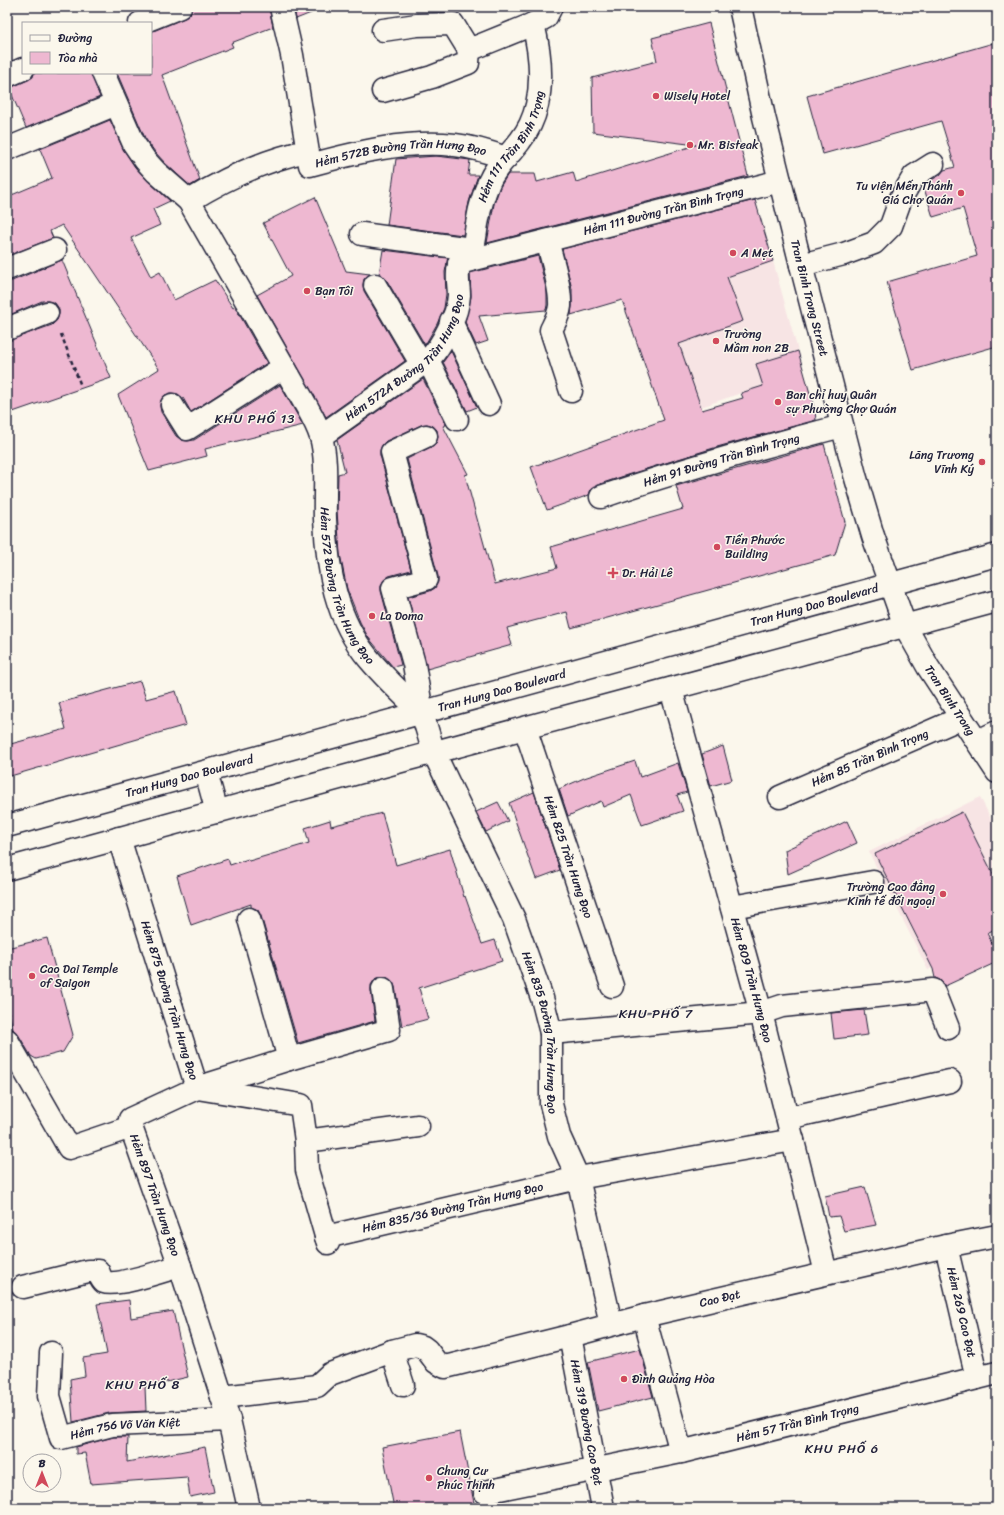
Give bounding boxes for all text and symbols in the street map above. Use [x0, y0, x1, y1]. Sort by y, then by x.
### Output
legend [22, 22, 152, 74]
text: Đường [58, 27, 92, 49]
text: Tòa nhà [58, 47, 98, 69]
place label: Wisely Hotel [664, 85, 731, 107]
street label: Hẻm 111 Trần Bình Trọng [471, 89, 550, 205]
marker: Wisely Hotel [651, 91, 661, 101]
street label: Hẻm 572B Đường Trần Hưng Đạo [312, 133, 489, 174]
place label: Mr. Bisteak [698, 134, 759, 156]
marker: Mr. Bisteak [685, 140, 695, 150]
place label: Tu viện Mến Thánh Giá Chợ Quán [856, 175, 954, 211]
street label: Hẻm 111 Đường Trần Bình Trọng [581, 180, 746, 242]
marker: Tu viện Mến Thánh Giá Chợ Quán [956, 188, 966, 198]
street label: Tran Binh Trong Street [784, 237, 835, 359]
place label: A Mẹt [740, 242, 773, 264]
marker: A Mẹt [728, 248, 738, 258]
place label: Bạn Tôi [315, 280, 354, 302]
marker: Bạn Tôi [302, 286, 312, 296]
street label: Hẻm 572A Đường Trần Hưng Đạo [340, 293, 470, 427]
place label: Trường Mầm non 2B [724, 323, 789, 359]
marker: Trường Mầm non 2B [711, 336, 721, 346]
place label: Ban chỉ huy Quân sự Phường Chợ Quán [785, 384, 897, 420]
marker: Ban chỉ huy Quân sự Phường Chợ Quán [773, 397, 783, 407]
district label: KHU PHỐ 13 [215, 407, 295, 430]
street label: Hẻm 91 Đường Trần Bình Trọng [640, 427, 802, 493]
place label: Lăng Trương Vĩnh Ký [909, 444, 975, 480]
marker: Lăng Trương Vĩnh Ký [977, 457, 987, 467]
street label: Hẻm 572 Đường Trần Hưng Đạo [314, 507, 380, 670]
place label: Tiến Phước Building [725, 529, 785, 565]
marker: Tiến Phước Building [712, 542, 722, 552]
place label: Dr. Hải Lê [622, 562, 673, 584]
marker: Dr. Hải Lê [607, 567, 619, 579]
street label: Tran Hung Dao Boulevard [748, 577, 882, 633]
place label: La Doma [380, 605, 423, 627]
marker: La Doma [367, 611, 377, 621]
street label: Tran Binh Trong [918, 660, 981, 740]
street label: Tran Hung Dao Boulevard [435, 662, 570, 719]
street label: Hẻm 85 Trần Bình Trọng [807, 722, 932, 793]
street label: Tran Hung Dao Boulevard [123, 748, 257, 804]
street label: Hẻm 825 Trần Hưng Đạo [537, 792, 599, 921]
place label: Trường Cao đẳng Kinh tế đối ngoại [847, 876, 936, 912]
marker: Trường Cao đẳng Kinh tế đối ngoại [938, 889, 948, 899]
street label: Hẻm 809 Trần Hưng Đạo [724, 915, 779, 1045]
street label: Hẻm 875 Đường Trần Hưng Đạo [134, 918, 205, 1083]
street label: Hẻm 835 Đường Trần Hưng Đạo [515, 948, 564, 1116]
place label: Cao Dai Temple of Saigon [40, 958, 118, 994]
marker: Cao Dai Temple of Saigon [27, 971, 37, 981]
district label: KHU PHỐ 7 [619, 1002, 694, 1025]
street label: Hẻm 897 Trần Hưng Đạo [123, 1131, 187, 1259]
street label: Hẻm 835/36 Đường Trần Hưng Đạo [360, 1176, 545, 1239]
street label: Hẻm 269 Cao Đạt [940, 1265, 983, 1360]
street label: Cao Đạt [697, 1283, 742, 1314]
street label: Hẻm 319 Đường Cao Đạt [564, 1358, 609, 1487]
place label: Đình Quảng Hòa [632, 1368, 715, 1390]
district label: KHU PHỐ 8 [106, 1373, 180, 1396]
marker: Đình Quảng Hòa [619, 1374, 629, 1384]
street label: Hẻm 57 Trần Bình Trọng [734, 1397, 861, 1449]
street label: Hẻm 756 Võ Văn Kiệt [68, 1411, 181, 1446]
district label: KHU PHỐ 6 [805, 1437, 879, 1460]
north arrow [22, 1453, 62, 1493]
text: B [39, 1454, 46, 1473]
place label: Chung Cư Phúc Thịnh [437, 1460, 495, 1496]
marker: Chung Cư Phúc Thịnh [424, 1473, 434, 1483]

